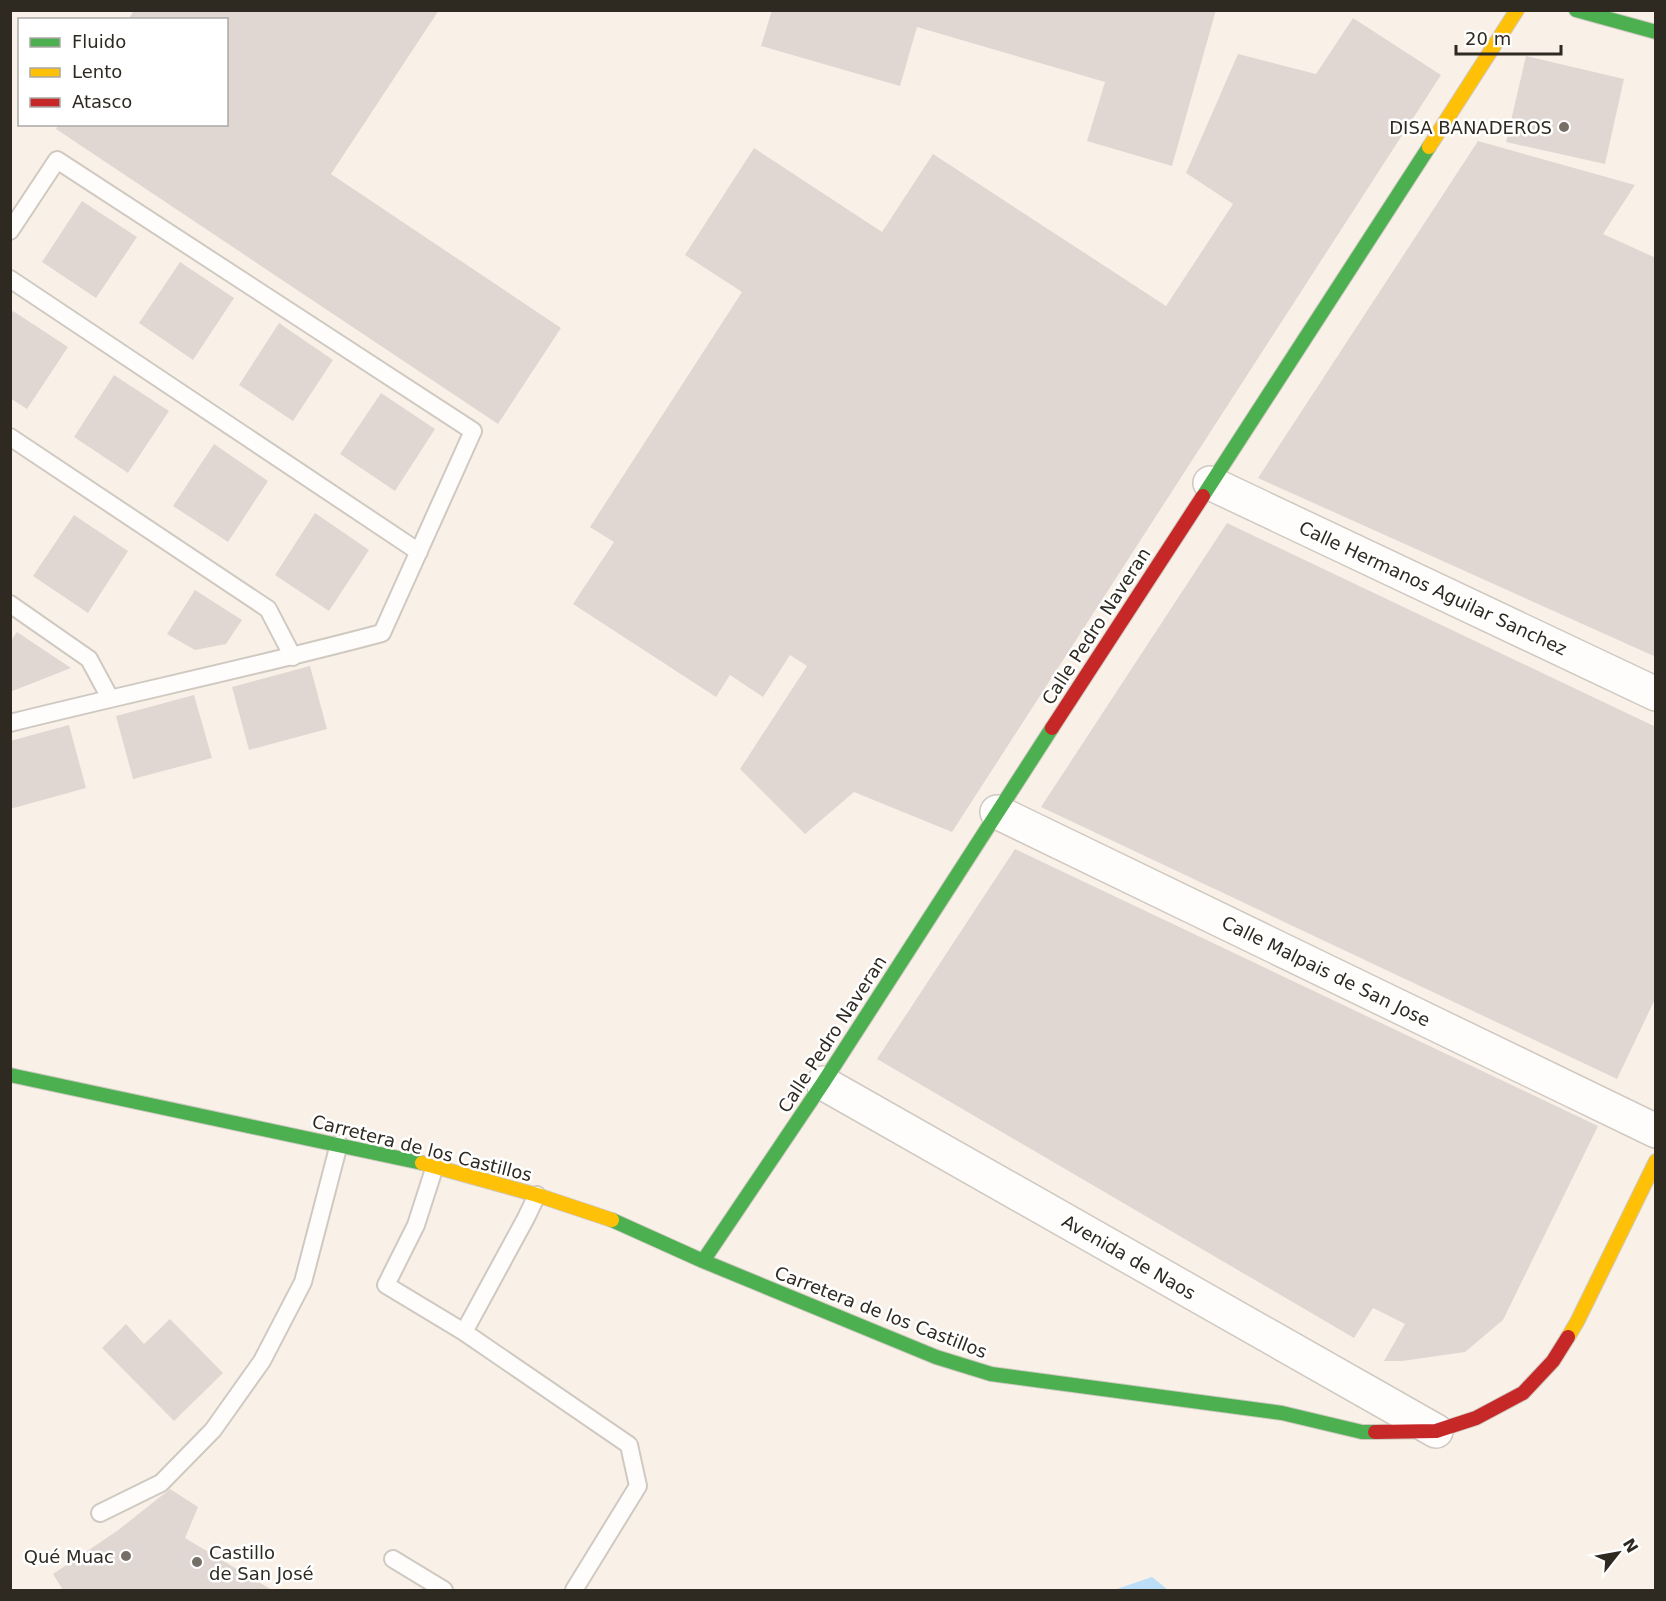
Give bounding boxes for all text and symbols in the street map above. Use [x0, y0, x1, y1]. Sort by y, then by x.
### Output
legend [18, 18, 228, 126]
scale bar [1456, 18, 1561, 56]
text: 20 m [1465, 28, 1511, 49]
text: Fluido [72, 31, 126, 52]
text: Lento [72, 61, 122, 82]
text: Atasco [72, 91, 132, 112]
place label: DISA BANADEROS [1389, 117, 1552, 138]
marker: DISA BANADEROS [1557, 120, 1571, 134]
street label: Calle Hermanos Aguilar Sanchez [1296, 517, 1570, 659]
street label: Calle Pedro Naveran [1037, 544, 1155, 708]
street label: Calle Malpais de San Jose [1218, 911, 1434, 1031]
street label: Calle Pedro Naveran [773, 952, 891, 1116]
street label: Carretera de los Castillos [310, 1110, 534, 1186]
street label: Avenida de Naos [1059, 1210, 1199, 1304]
street label: Carretera de los Castillos [772, 1262, 990, 1362]
north arrow [1588, 1523, 1648, 1583]
text: N [1619, 1535, 1642, 1556]
place label: Castillo de San José [209, 1542, 314, 1584]
place label: Qué Muac [24, 1546, 114, 1567]
marker: Qué Muac [119, 1549, 133, 1563]
marker: Castillo de San José [190, 1555, 204, 1569]

